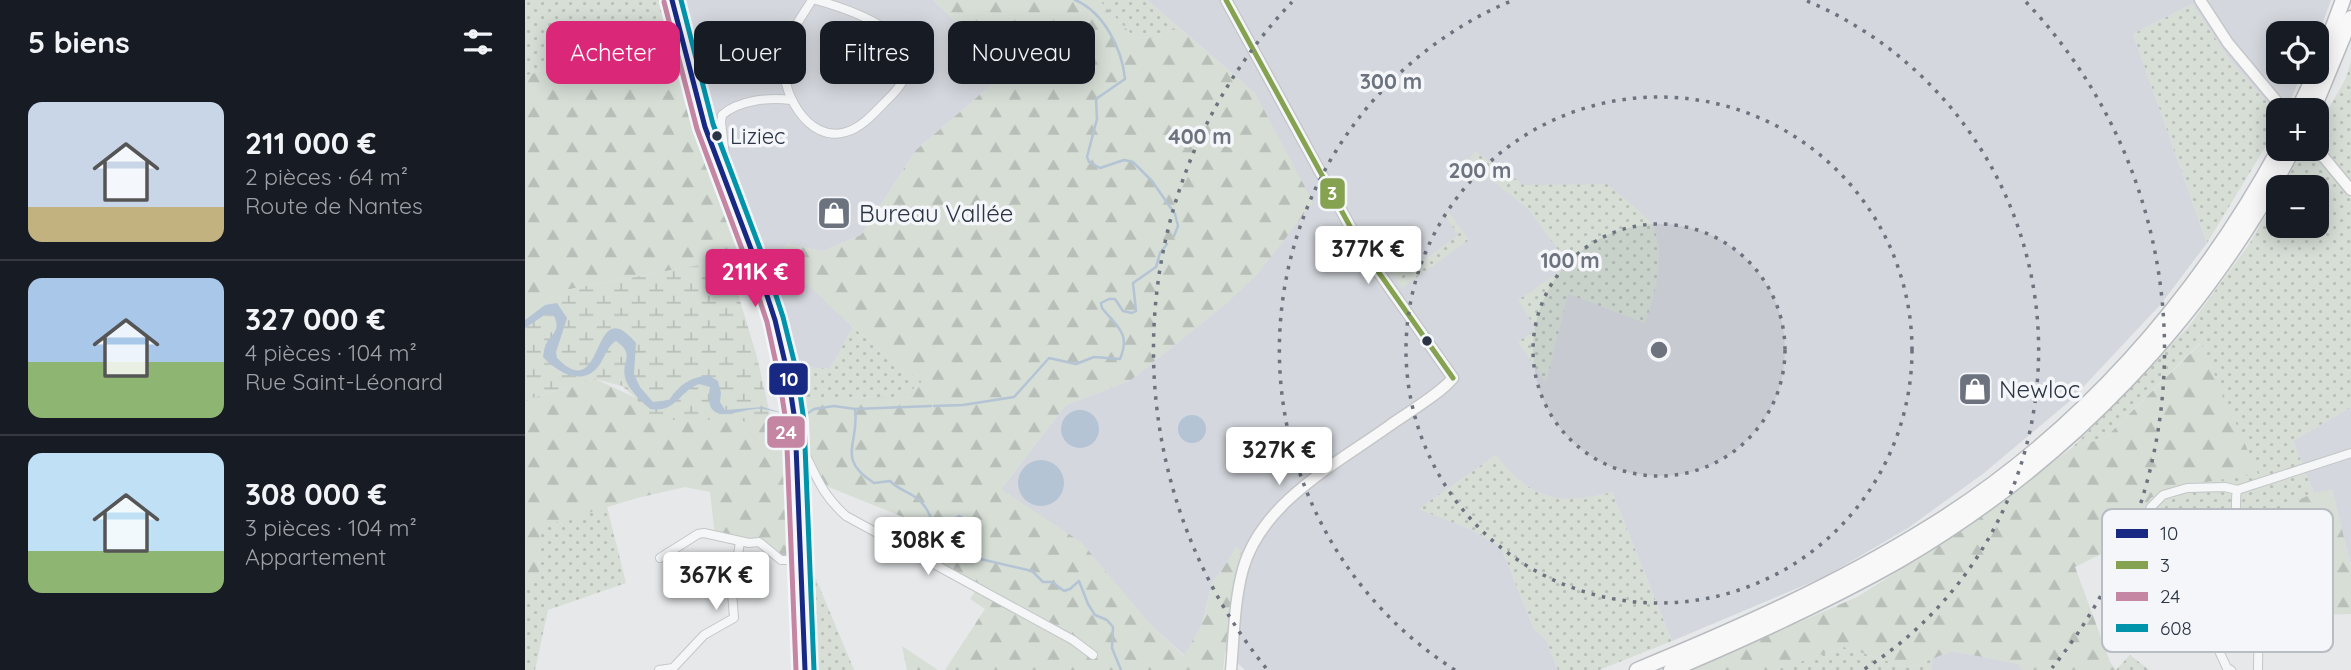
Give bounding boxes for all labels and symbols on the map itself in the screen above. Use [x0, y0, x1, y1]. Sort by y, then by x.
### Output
text: 300 m [1360, 68, 1422, 94]
place label: Liziec [730, 122, 785, 150]
text: 400 m [1168, 123, 1232, 149]
marker: Liziec [710, 129, 724, 143]
text: 200 m [1449, 157, 1511, 183]
line badge: 3 [1319, 177, 1346, 210]
text: 3 [1327, 181, 1337, 205]
shop icon: Bureau Vallée [815, 194, 853, 232]
place label: Bureau Vallée [859, 198, 1013, 228]
pin: 377K € [1311, 226, 1425, 286]
text: 100 m [1540, 247, 1600, 273]
pin: 211K € [698, 250, 812, 309]
unlabelled marker [1420, 334, 1434, 348]
centre of rings [1647, 338, 1671, 362]
line badge: 10 [768, 362, 809, 396]
text: 10 [779, 367, 799, 391]
shop icon: Newloc [1956, 370, 1994, 408]
place label: Newloc [1999, 374, 2080, 404]
line badge: 24 [766, 415, 806, 449]
text: 24 [775, 420, 797, 444]
pin: 327K € [1222, 428, 1336, 487]
legend [2102, 509, 2333, 652]
pin: 308K € [871, 518, 985, 577]
text: 10 [2160, 521, 2178, 545]
pin: 367K € [659, 552, 773, 612]
text: 3 [2160, 553, 2170, 577]
text: 24 [2160, 584, 2180, 608]
text: 608 [2160, 616, 2192, 640]

